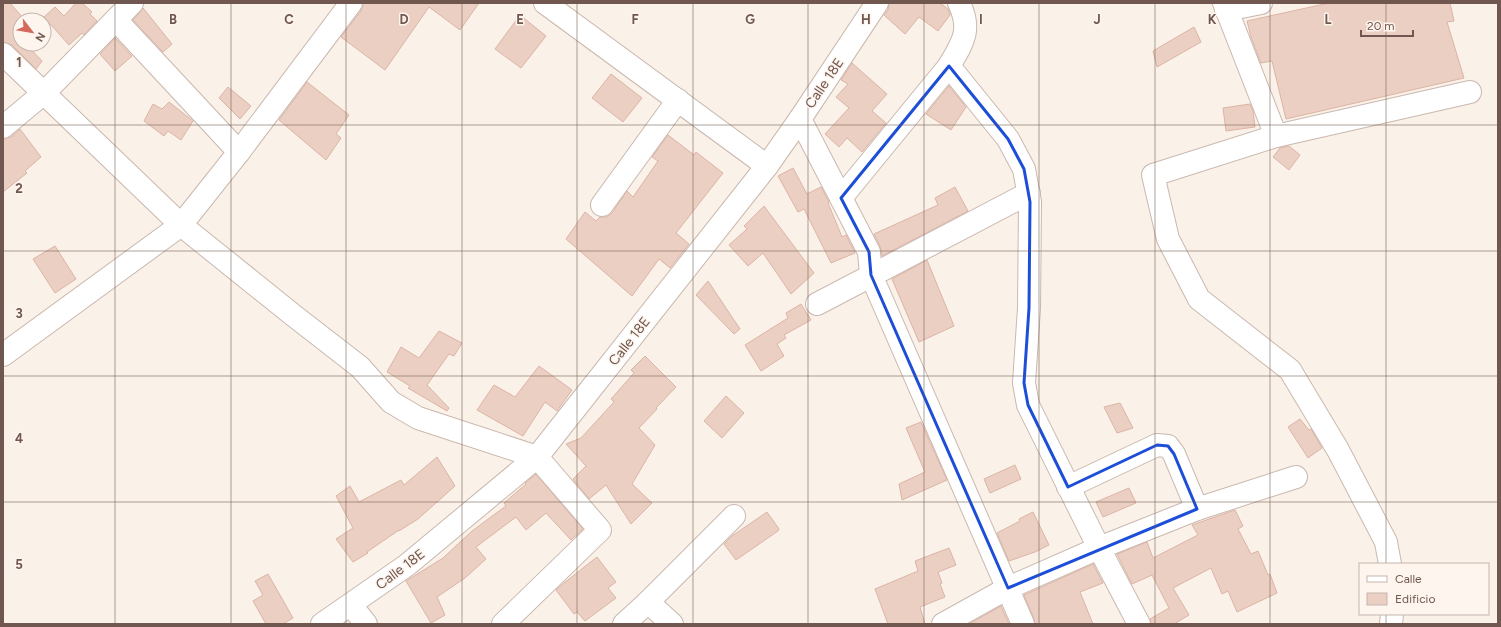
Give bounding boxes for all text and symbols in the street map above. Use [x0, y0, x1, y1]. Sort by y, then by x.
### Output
north arrow [12, 12, 52, 52]
text: B [169, 12, 177, 27]
text: C [284, 12, 294, 27]
text: D [399, 12, 409, 27]
text: E [516, 12, 524, 27]
text: F [631, 12, 639, 27]
text: G [745, 12, 755, 27]
text: H [861, 12, 871, 27]
text: I [979, 12, 983, 27]
text: J [1093, 12, 1101, 27]
text: K [1208, 12, 1217, 27]
text: L [1325, 12, 1332, 27]
scale bar [1361, 12, 1413, 38]
text: 20 m [1367, 19, 1395, 33]
text: N [32, 30, 48, 44]
text: 1 [16, 55, 22, 70]
street label: Calle 18E [801, 55, 847, 112]
text: 2 [15, 181, 23, 196]
text: 3 [15, 306, 23, 321]
street label: Calle 18E [605, 314, 654, 369]
text: 4 [15, 431, 23, 446]
street label: Calle 18E [372, 545, 428, 593]
text: 5 [15, 557, 23, 572]
legend [1359, 563, 1489, 615]
text: Calle [1395, 572, 1422, 586]
text: Edificio [1395, 592, 1435, 606]

